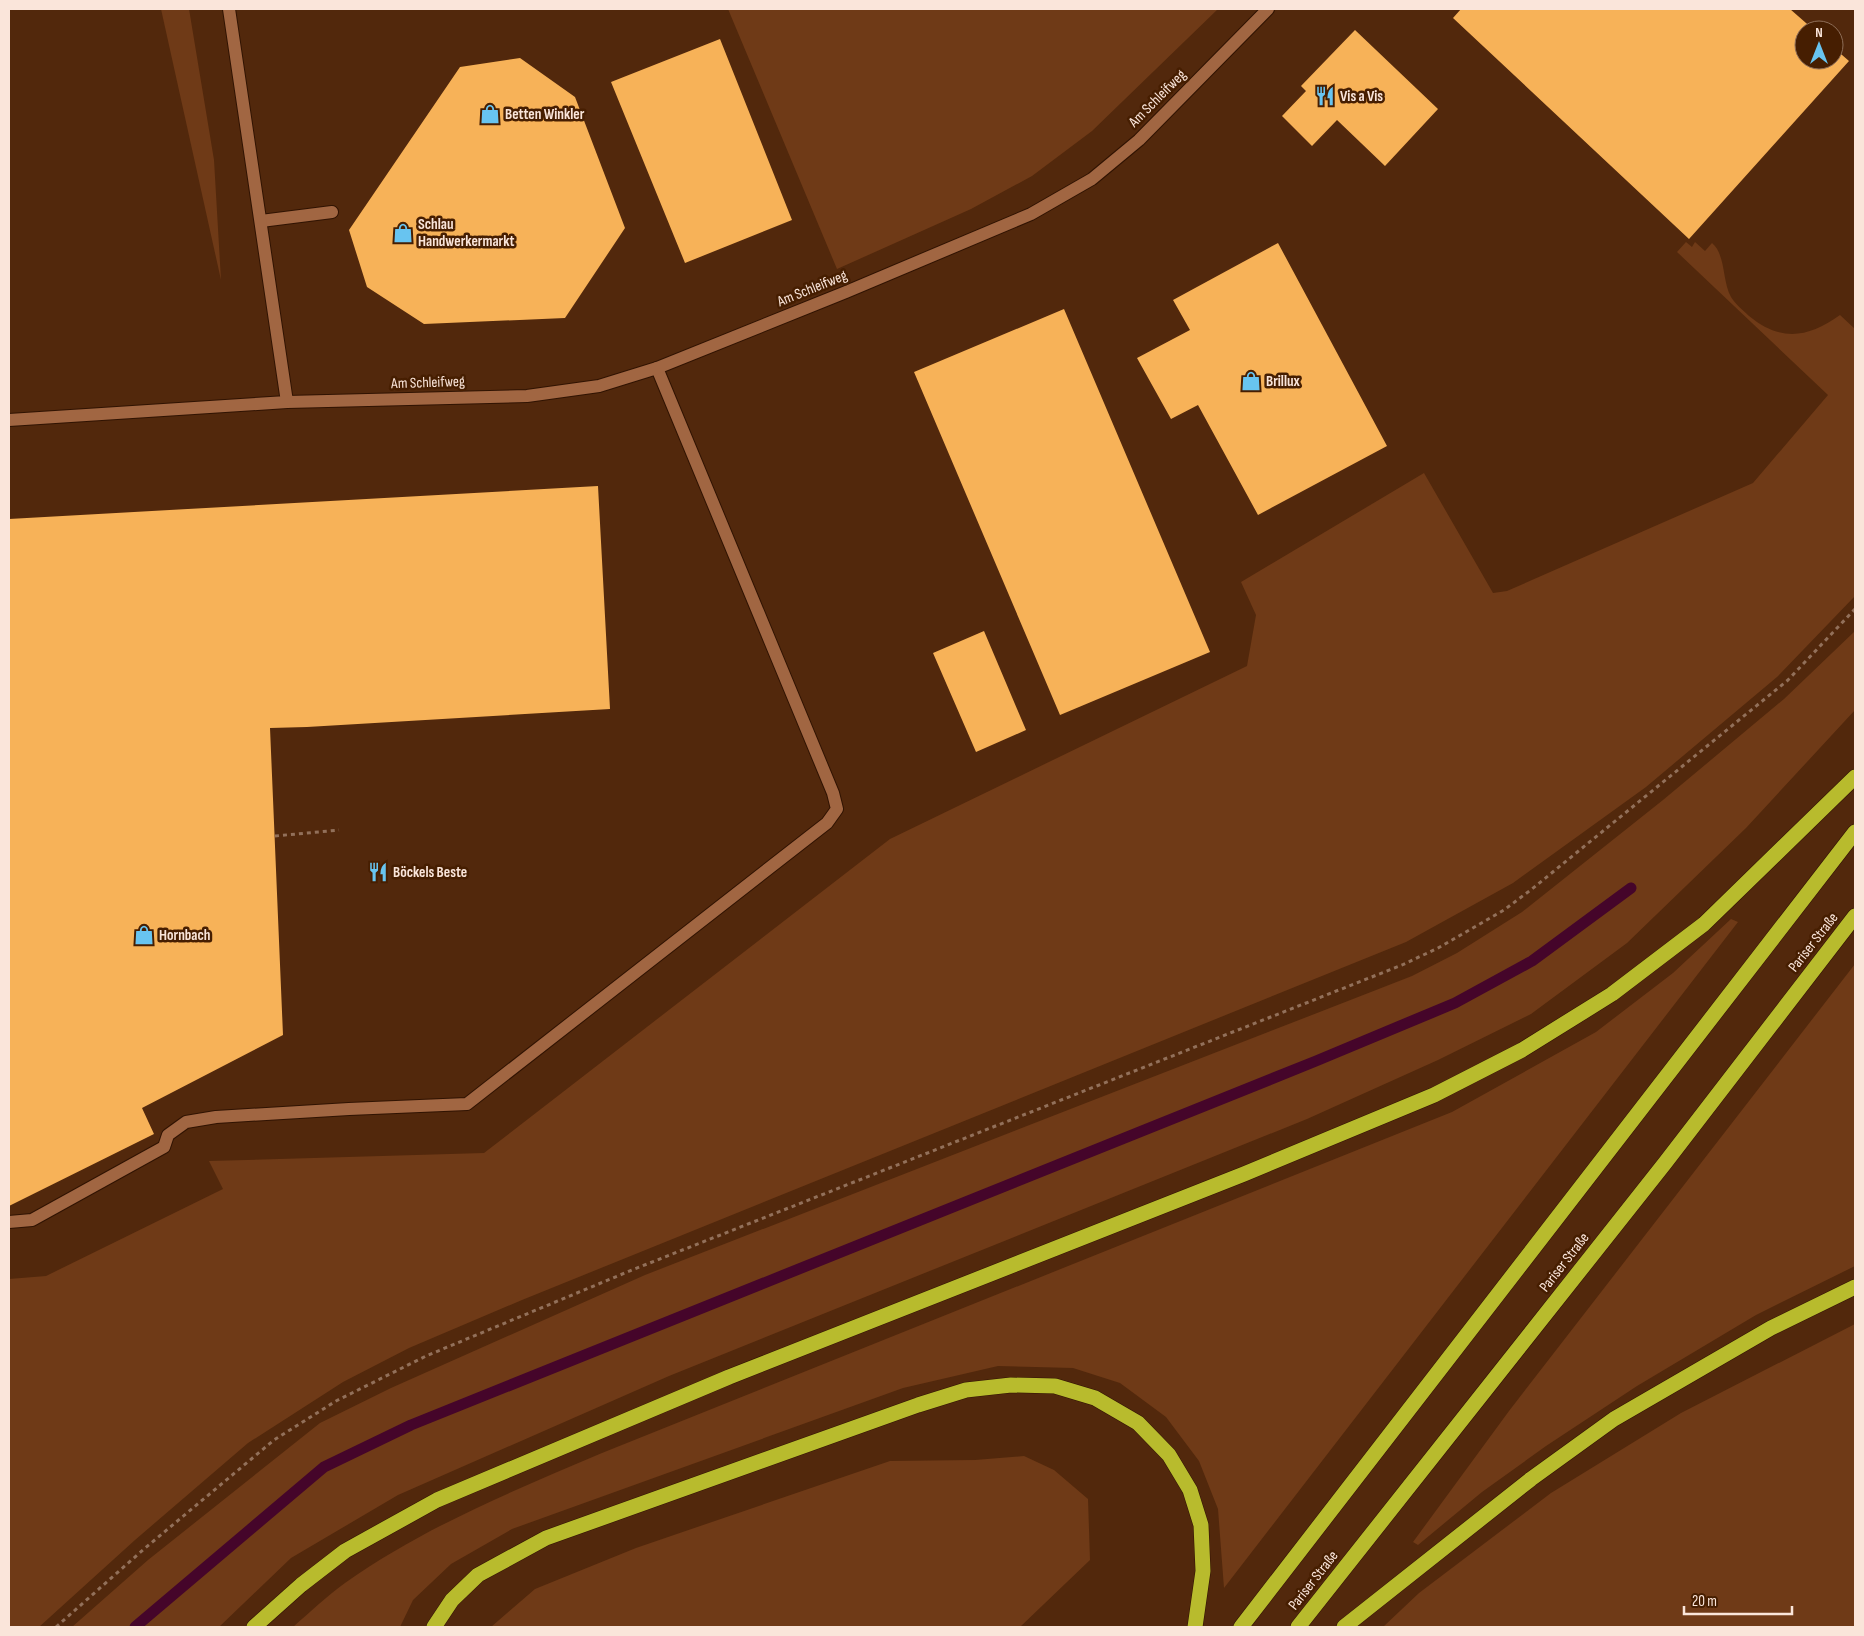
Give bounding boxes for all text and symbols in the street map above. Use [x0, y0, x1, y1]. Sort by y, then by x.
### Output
north arrow [1794, 20, 1844, 70]
text: N [1815, 24, 1823, 41]
street label: Am Schleifweg [1124, 66, 1190, 132]
restaurant icon: Vis a Vis [1314, 85, 1336, 107]
place label: Vis a Vis [1340, 87, 1383, 106]
shop icon: Betten Winkler [479, 103, 501, 125]
place label: Betten Winkler [505, 105, 585, 124]
place label: Schlau Handwerkermarkt [418, 215, 515, 251]
shop icon: Schlau Handwerkermarkt [392, 222, 414, 244]
street label: Am Schleifweg [773, 266, 850, 311]
shop icon: Brillux [1240, 370, 1262, 392]
street label: Am Schleifweg [390, 372, 465, 393]
place label: Brillux [1266, 372, 1300, 391]
restaurant icon: Böckels Beste [367, 861, 389, 883]
place label: Böckels Beste [393, 863, 467, 882]
street label: Pariser Straße [1784, 909, 1843, 976]
shop icon: Hornbach [133, 924, 155, 946]
place label: Hornbach [159, 926, 210, 945]
street label: Pariser Straße [1535, 1229, 1594, 1296]
street label: Pariser Straße [1284, 1547, 1343, 1614]
scale bar [1684, 1584, 1792, 1616]
text: 20 m [1692, 1592, 1717, 1611]

